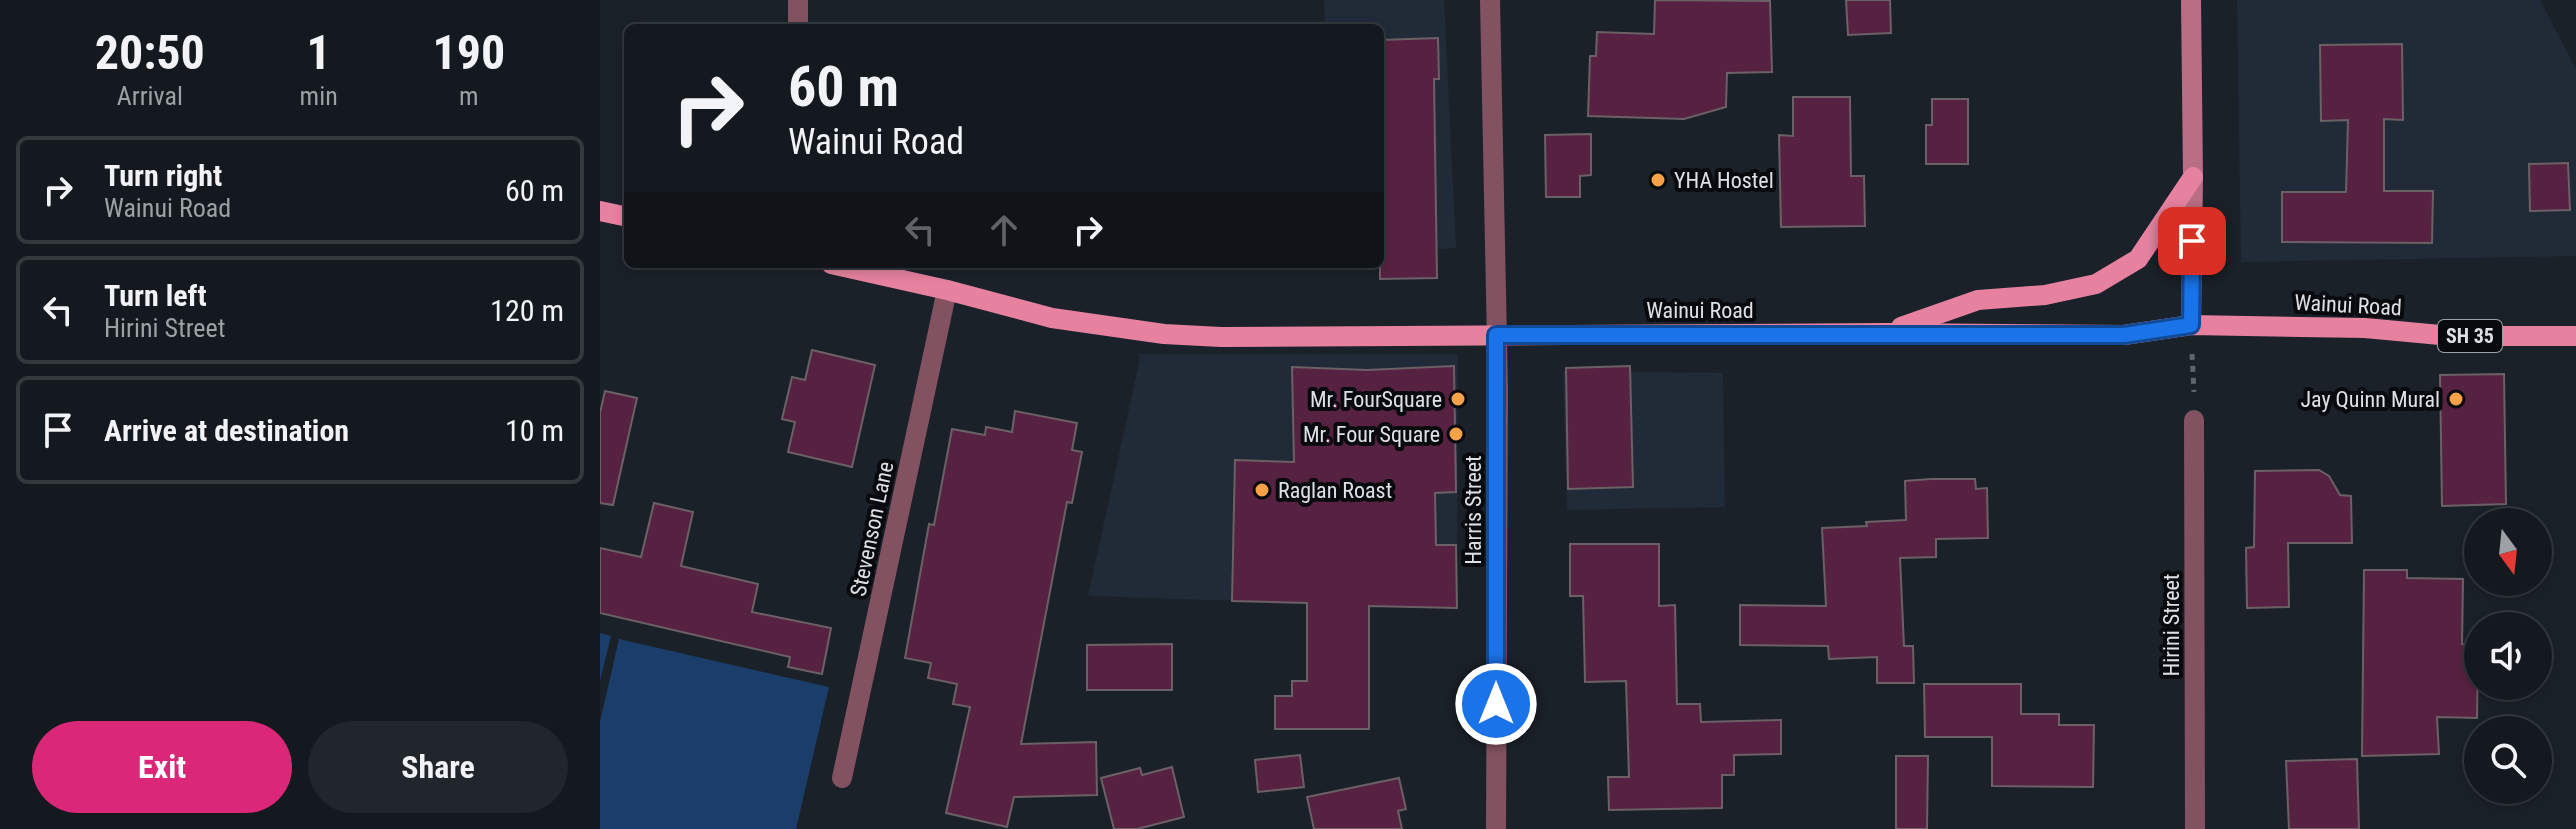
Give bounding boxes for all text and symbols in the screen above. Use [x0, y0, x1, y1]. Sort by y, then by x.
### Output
text: 20:50 [95, 24, 205, 81]
text: 1 [307, 24, 331, 81]
text: 190 [432, 24, 505, 81]
text: 60 m [788, 54, 899, 120]
icon: right [656, 56, 760, 160]
text: Arrival [117, 81, 183, 111]
text: min [300, 81, 338, 111]
text: m [459, 81, 479, 111]
text: Wainui Road [788, 121, 964, 163]
text: Turn right [104, 158, 222, 193]
icon: right [36, 168, 80, 212]
place label: YHA Hostel [1674, 168, 1774, 193]
marker: YHA Hostel [1649, 171, 1667, 189]
text: 60 m [505, 173, 564, 208]
text: Wainui Road [104, 193, 231, 223]
pin [2158, 207, 2226, 275]
icon: left [898, 208, 942, 252]
icon: ahead [982, 208, 1026, 252]
icon: right [1066, 208, 1110, 252]
icon: arrive [2170, 219, 2214, 263]
text: Turn left [104, 278, 207, 313]
icon: left [36, 288, 80, 332]
street label: Wainui Road [2294, 290, 2402, 320]
text: 120 m [490, 293, 564, 328]
street label: Wainui Road [1646, 298, 1754, 323]
text: Hirini Street [104, 313, 225, 343]
road number: SH 35 [2438, 320, 2502, 352]
place label: Mr. FourSquare [1310, 387, 1442, 412]
place label: Jay Quinn Mural [2300, 387, 2440, 412]
marker: Mr. FourSquare [1449, 390, 1467, 408]
marker: Jay Quinn Mural [2447, 390, 2465, 408]
icon: arrive [36, 408, 80, 452]
text: Arrive at destination [104, 413, 349, 448]
text: 10 m [505, 413, 564, 448]
place label: Mr. Four Square [1303, 422, 1440, 447]
marker: Mr. Four Square [1447, 425, 1465, 443]
street label: Harris Street [1461, 455, 1486, 565]
street label: Stevenson Lane [846, 459, 898, 599]
place label: Raglan Roast [1278, 478, 1392, 503]
marker: Raglan Roast [1253, 481, 1271, 499]
north arrow [2464, 508, 2552, 596]
map controls [2464, 508, 2552, 804]
street label: Hirini Street [2159, 574, 2184, 676]
button: sound [2464, 612, 2552, 700]
position arrow [1454, 662, 1538, 746]
button: search [2464, 716, 2552, 804]
button: Exit [32, 721, 292, 813]
button: Share [308, 721, 568, 813]

